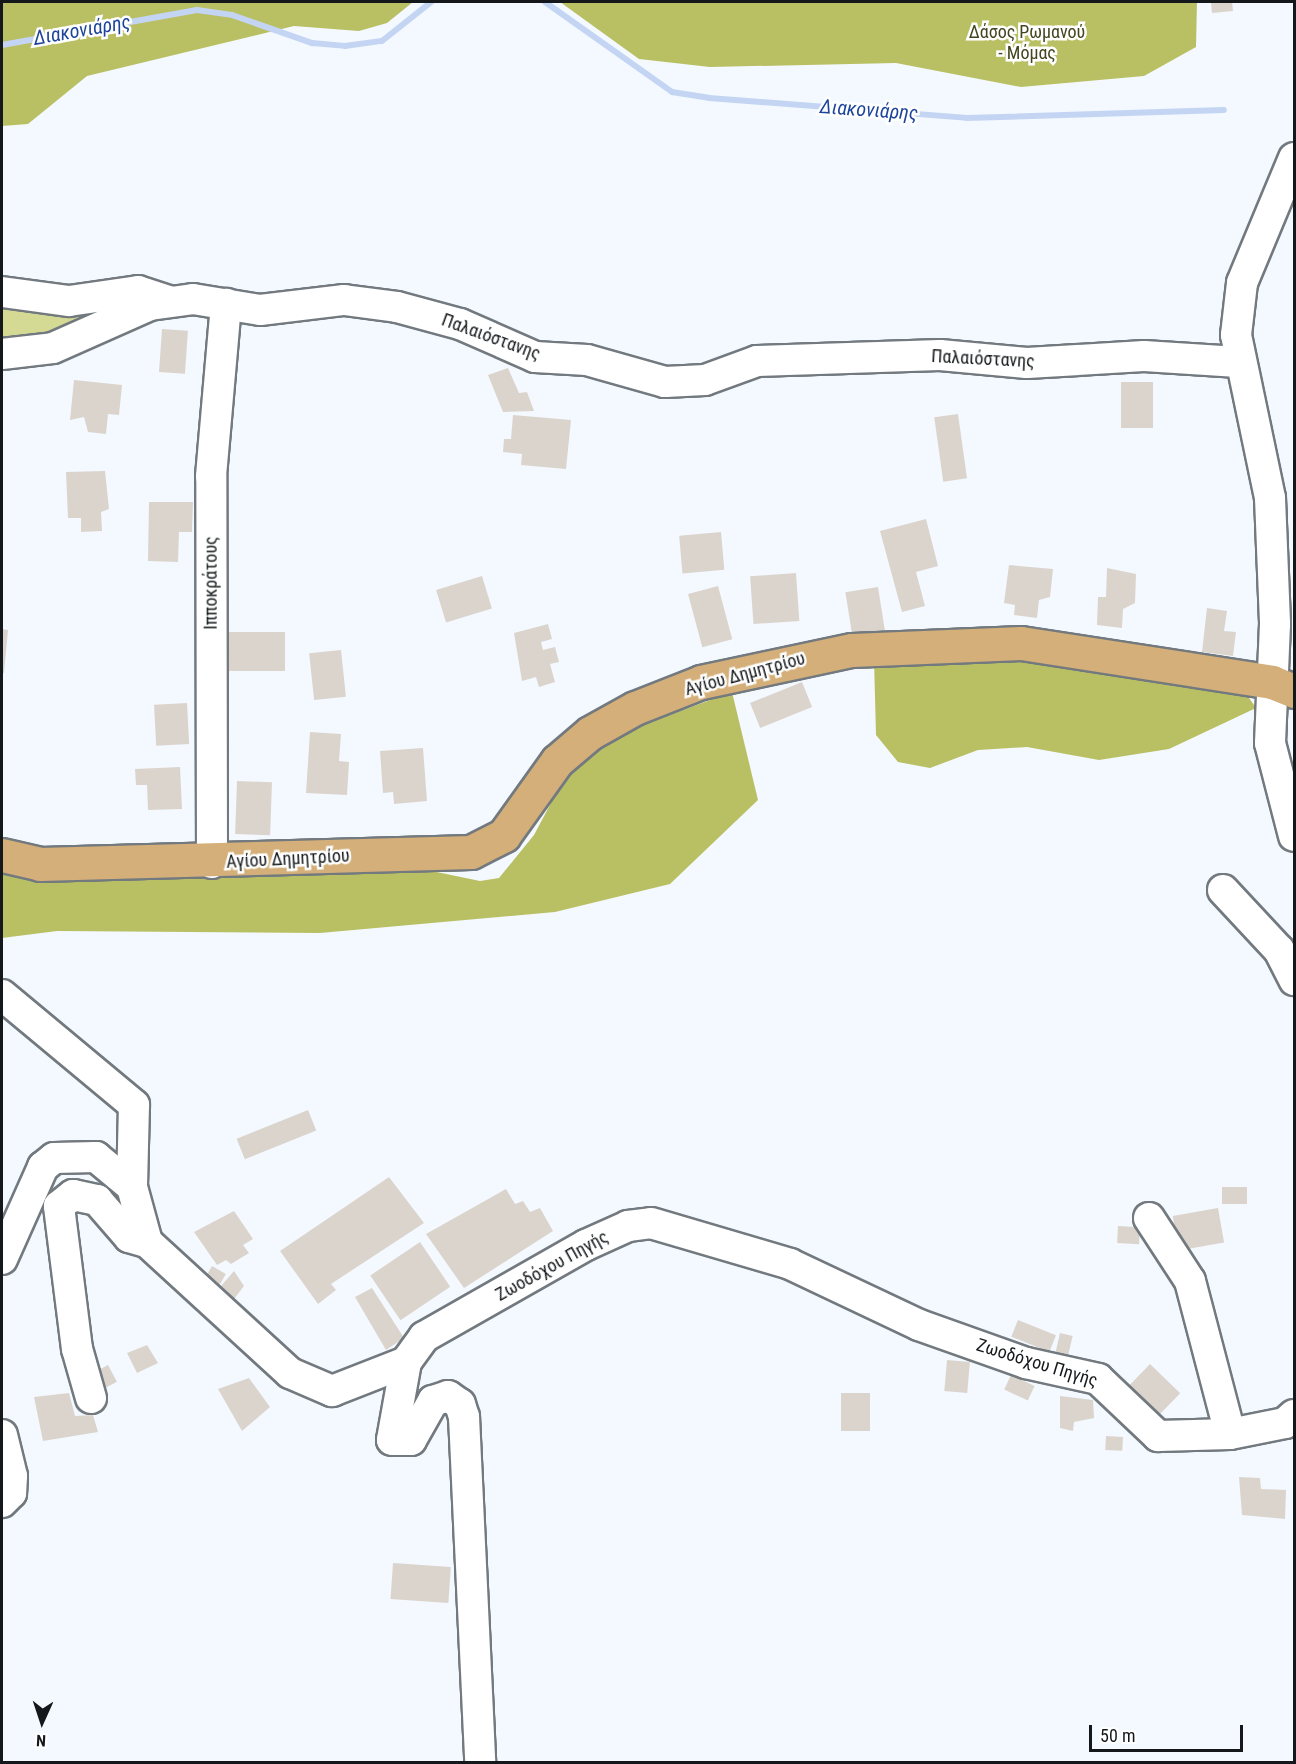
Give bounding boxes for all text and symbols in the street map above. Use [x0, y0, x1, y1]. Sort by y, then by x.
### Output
water label: Διακονιάρης [31, 10, 133, 50]
park label: Δάσος Ρωμανού - Μόμας [969, 22, 1085, 64]
water label: Διακονιάρης [819, 95, 919, 125]
street label: Παλαιόστανης [439, 309, 543, 365]
street label: Παλαιόστανης [931, 346, 1035, 372]
street label: Ιπποκράτους [200, 536, 222, 630]
street label: Αγίου Δημητρίου [683, 648, 807, 700]
street label: Αγίου Δημητρίου [226, 845, 350, 873]
street label: Ζωοδόχου Πηγής [492, 1226, 612, 1306]
street label: Ζωοδόχου Πηγής [974, 1334, 1100, 1392]
north arrow [12, 1692, 72, 1752]
scale bar [1092, 1713, 1246, 1751]
text: 50 m [1100, 1725, 1135, 1746]
text: N [36, 1731, 46, 1750]

